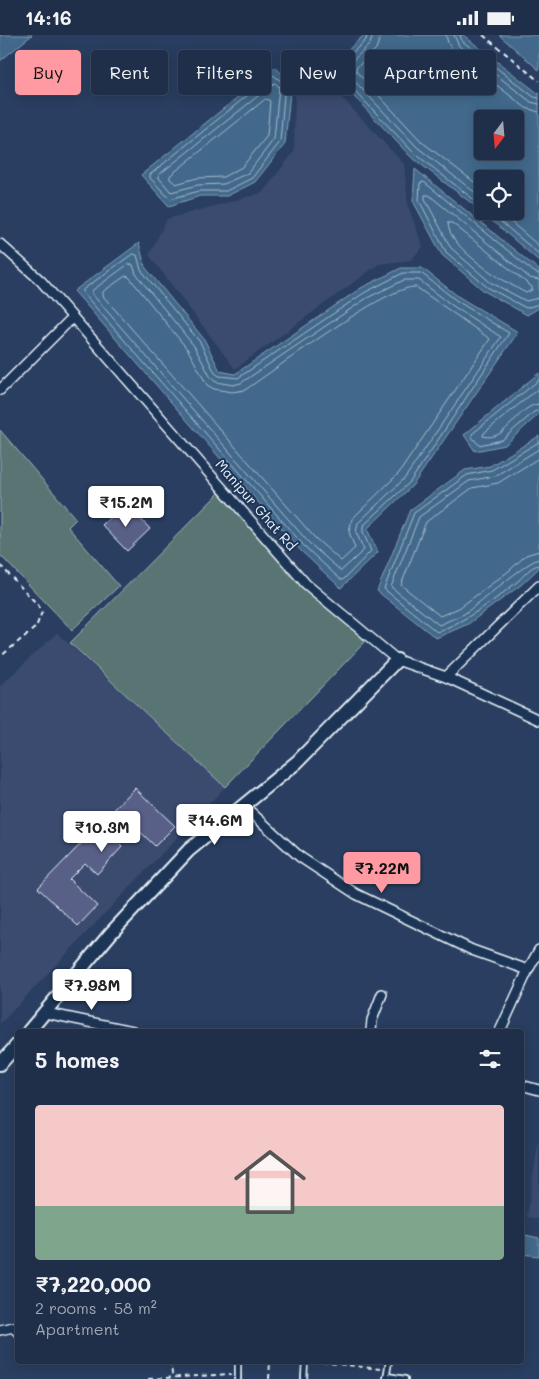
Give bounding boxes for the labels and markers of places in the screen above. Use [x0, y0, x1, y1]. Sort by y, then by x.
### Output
pin: ₹15.2M [85, 485, 167, 528]
pin: ₹14.6M [174, 803, 256, 846]
pin: ₹10.3M [61, 811, 143, 853]
pin: ₹7.22M [341, 851, 423, 894]
pin: ₹7.98M [51, 969, 133, 1011]

